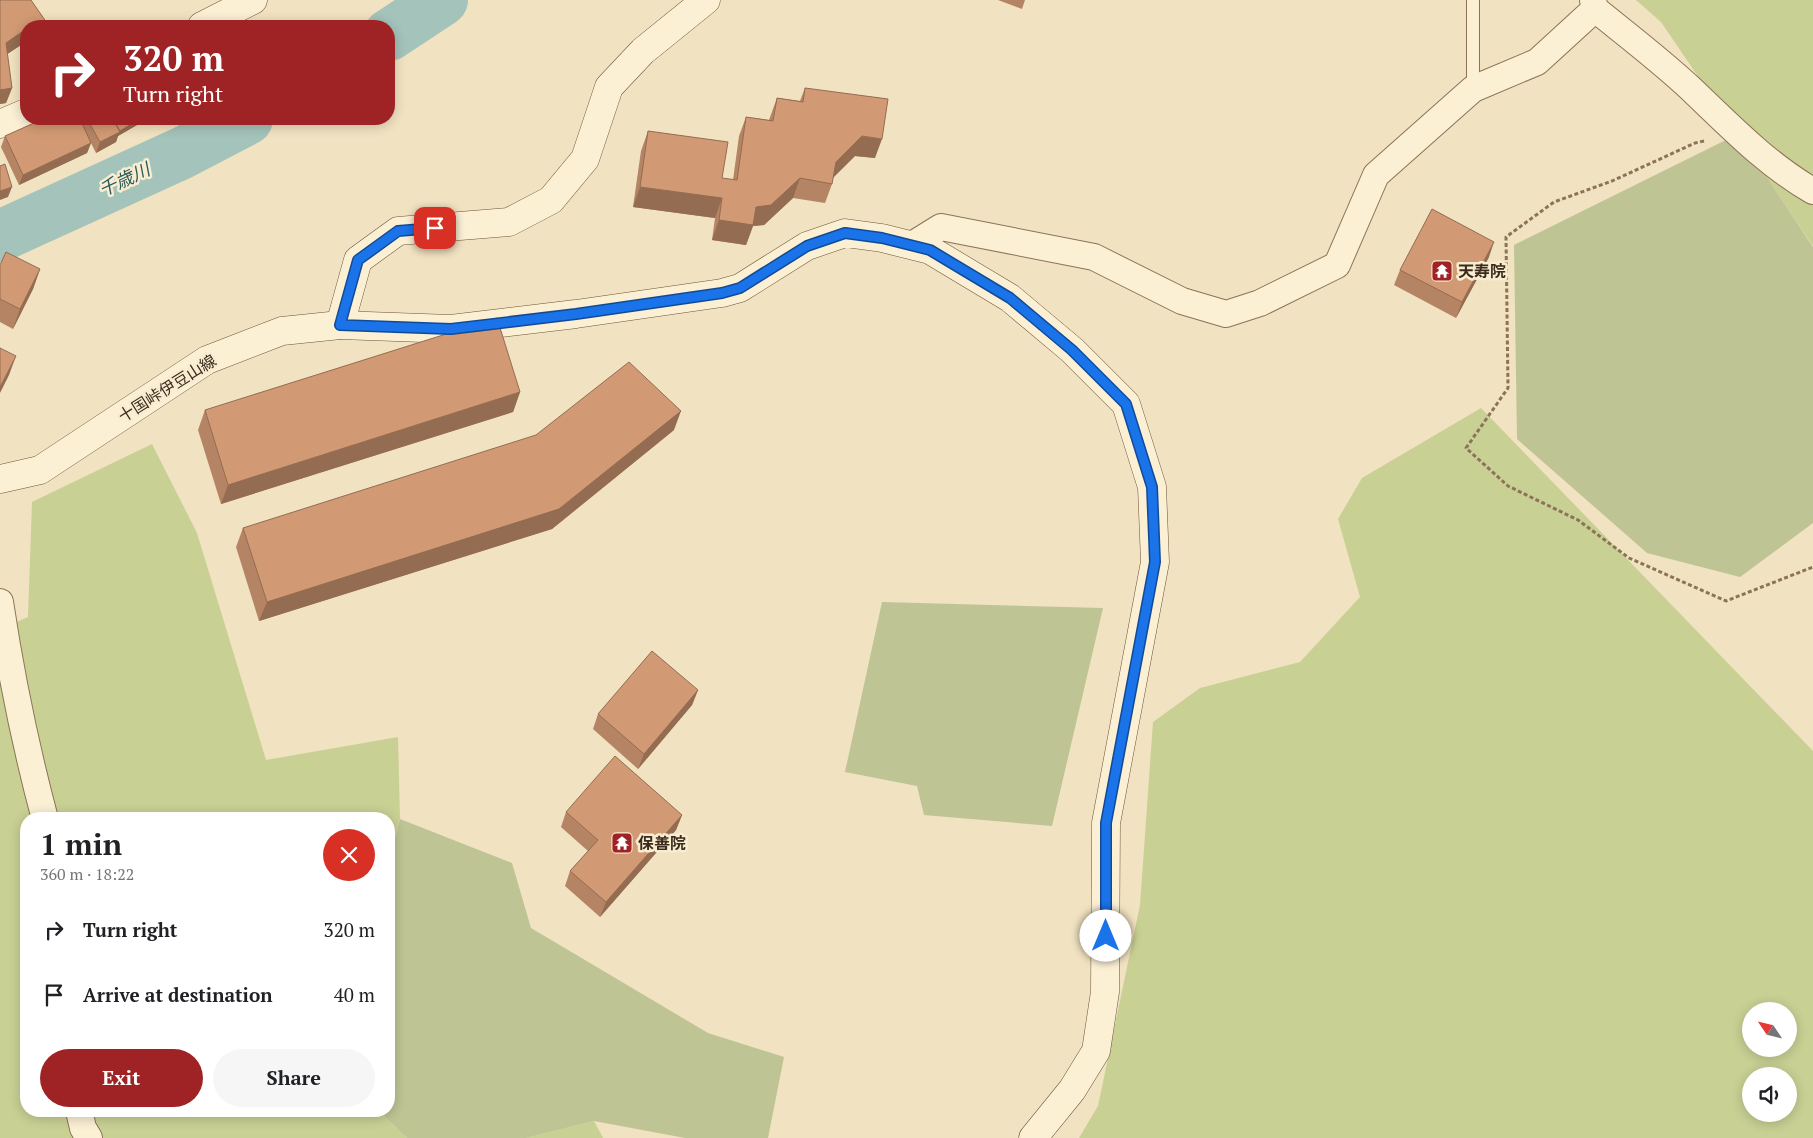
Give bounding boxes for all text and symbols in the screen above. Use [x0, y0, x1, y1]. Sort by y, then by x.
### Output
text: 320 m [123, 35, 224, 81]
icon: right [40, 40, 105, 105]
text: Turn right [123, 79, 223, 108]
water label: 千歳川 [94, 156, 155, 201]
pin [414, 207, 456, 249]
icon: arrive [421, 214, 449, 242]
temple icon: 天寿院 [1430, 259, 1454, 283]
place label: 天寿院 [1458, 260, 1506, 282]
street label: 十国峠伊豆山線 [114, 349, 220, 427]
text: 1 min [40, 824, 122, 864]
button: close [323, 829, 375, 881]
temple icon: 保善院 [610, 831, 634, 855]
place label: 保善院 [638, 832, 686, 854]
text: 360 m · 18:22 [40, 863, 134, 885]
position arrow [1079, 909, 1131, 961]
icon: right [40, 916, 68, 944]
text: Turn right [83, 917, 177, 942]
text: 320 m [324, 917, 375, 942]
icon: arrive [40, 981, 68, 1009]
text: Arrive at destination [83, 982, 272, 1007]
text: 40 m [334, 982, 375, 1007]
north arrow [1742, 1002, 1798, 1058]
map controls [1742, 1002, 1797, 1122]
button: Exit [40, 1049, 203, 1107]
button: Share [213, 1049, 375, 1107]
button: sound [1742, 1067, 1797, 1122]

